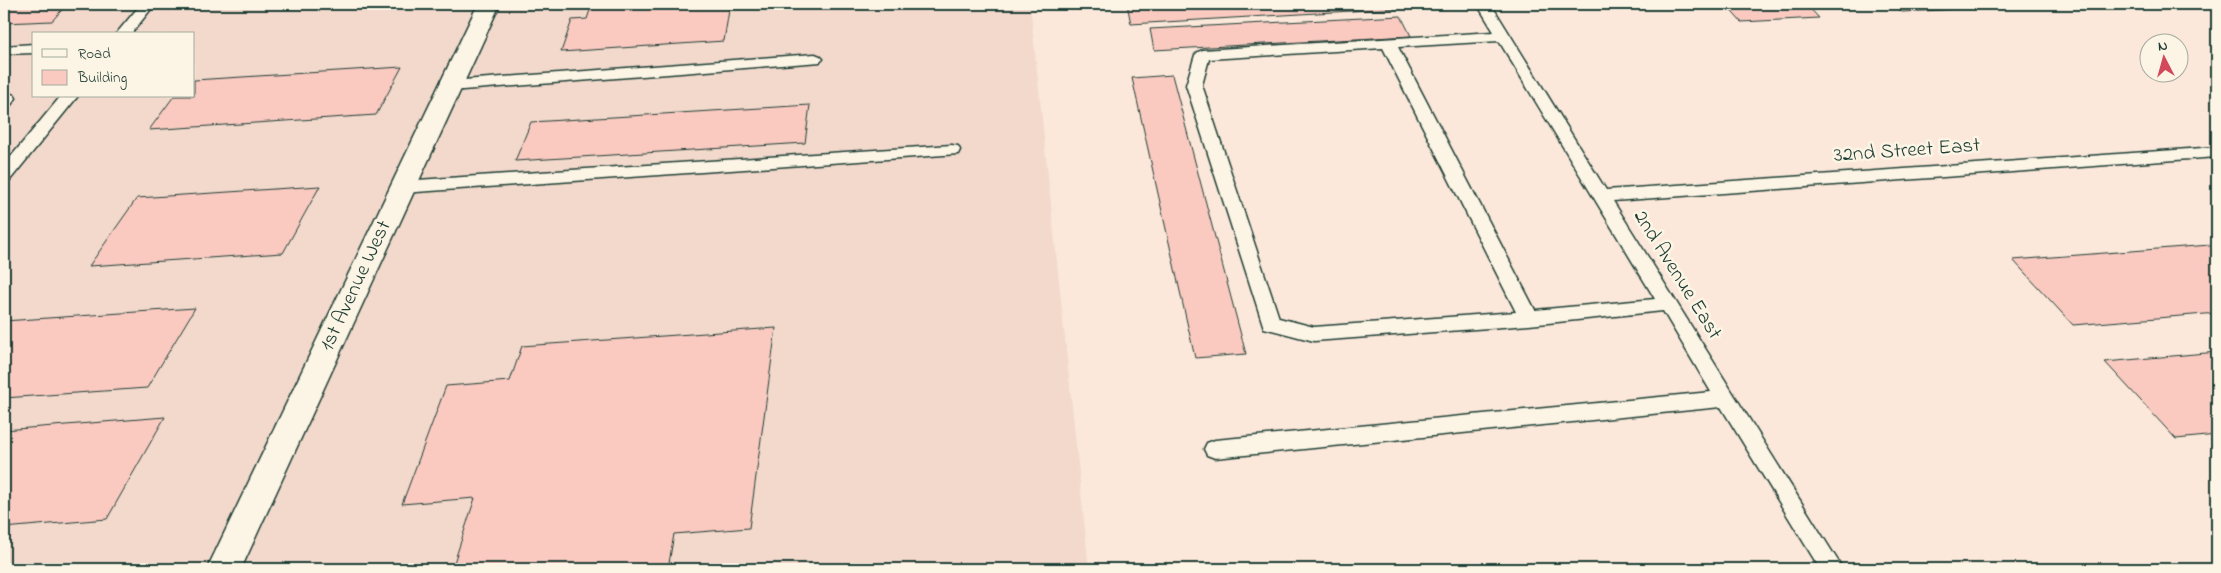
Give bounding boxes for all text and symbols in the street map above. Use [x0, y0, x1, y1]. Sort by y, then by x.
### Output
legend [32, 32, 195, 98]
north arrow [2138, 32, 2188, 82]
text: N [2157, 36, 2169, 57]
text: Road [78, 43, 111, 65]
text: Building [77, 67, 127, 90]
street label: 32nd Street East [1833, 131, 1981, 171]
street label: 2nd Avenue East [1625, 204, 1729, 346]
street label: 1st Avenue West [313, 216, 399, 356]

